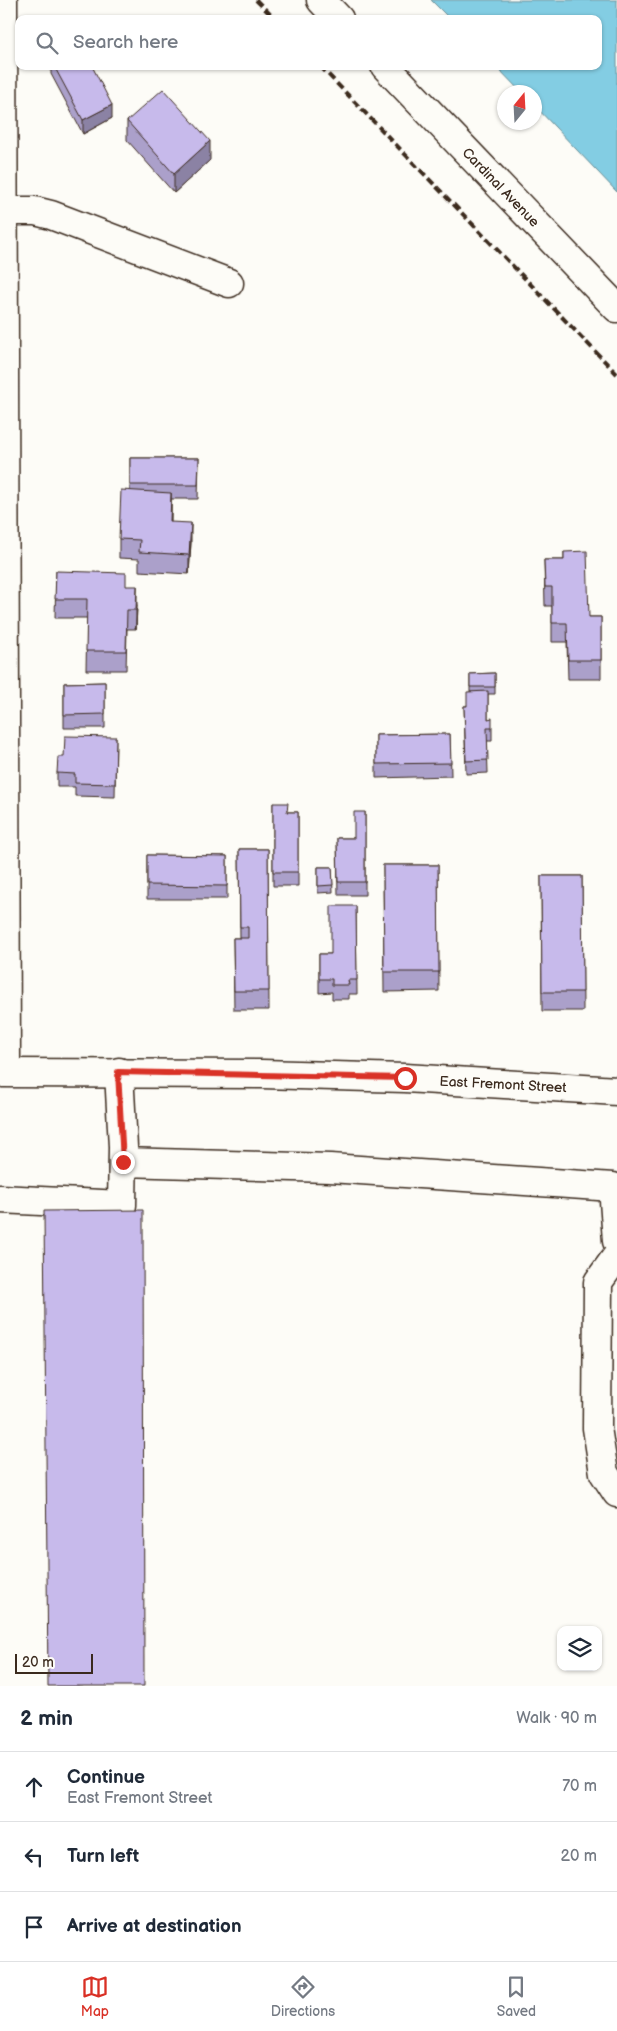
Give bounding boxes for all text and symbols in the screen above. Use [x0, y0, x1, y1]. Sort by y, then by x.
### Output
search box [15, 15, 602, 70]
icon: search [33, 29, 61, 57]
text: Search here [73, 31, 178, 54]
north arrow [497, 85, 542, 130]
street label: Cardinal Avenue [459, 144, 543, 231]
route start [394, 1067, 417, 1090]
street label: East Fremont Street [439, 1073, 568, 1096]
route end [112, 1151, 135, 1174]
map controls [557, 1626, 602, 1671]
button: layers [557, 1626, 602, 1671]
scale bar [15, 1651, 92, 1674]
text: 20 m [22, 1654, 54, 1671]
text: 2 min [20, 1706, 73, 1731]
text: Walk · 90 m [516, 1709, 597, 1728]
text: Continue [67, 1766, 145, 1789]
icon: ahead [20, 1773, 48, 1801]
text: 70 m [562, 1777, 597, 1796]
text: East Fremont Street [67, 1789, 212, 1808]
icon: left [20, 1843, 48, 1871]
text: Turn left [67, 1845, 139, 1868]
text: 20 m [561, 1847, 597, 1866]
icon: arrive [20, 1913, 48, 1941]
text: Arrive at destination [67, 1915, 242, 1938]
tab: Map [81, 1973, 109, 2020]
tab: Directions [271, 1973, 335, 2020]
tab: Saved [497, 1973, 536, 2020]

